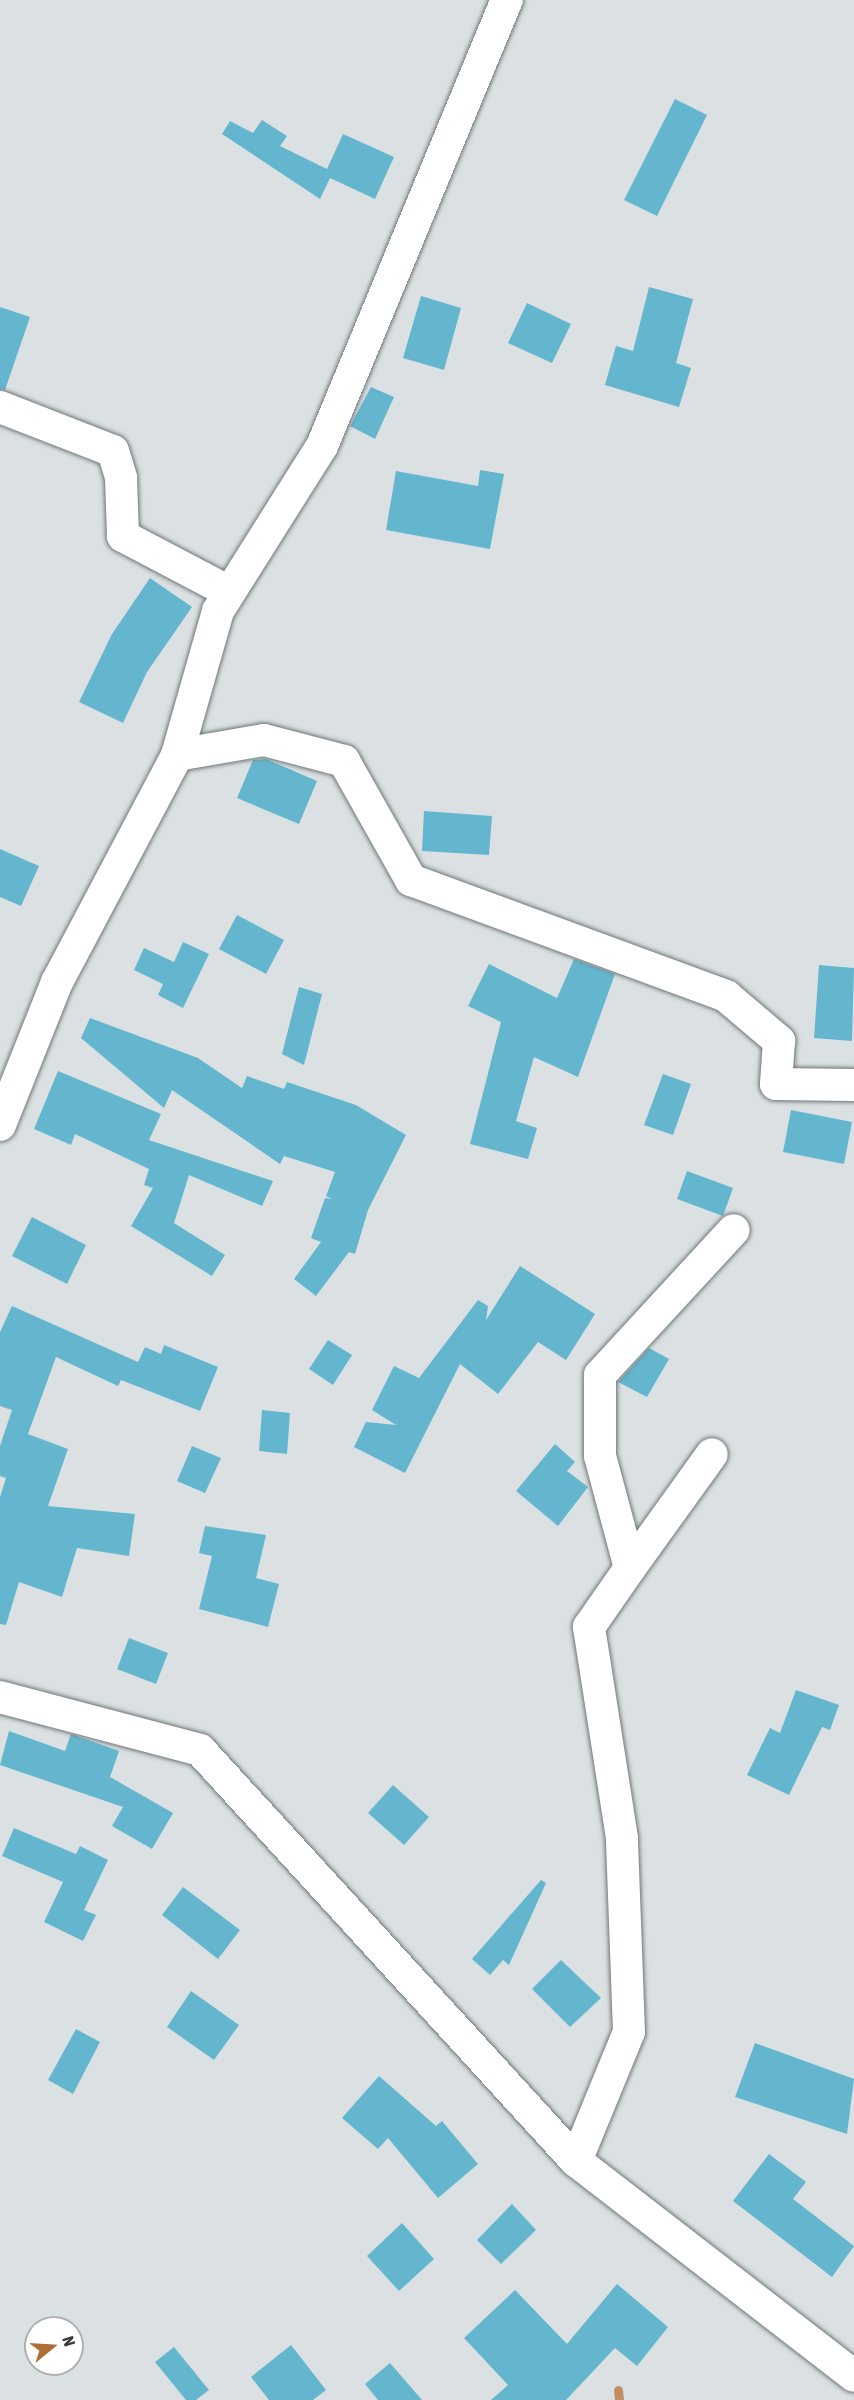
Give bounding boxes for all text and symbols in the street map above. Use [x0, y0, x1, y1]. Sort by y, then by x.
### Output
north arrow [24, 2316, 84, 2376]
text: N [59, 2334, 79, 2348]

